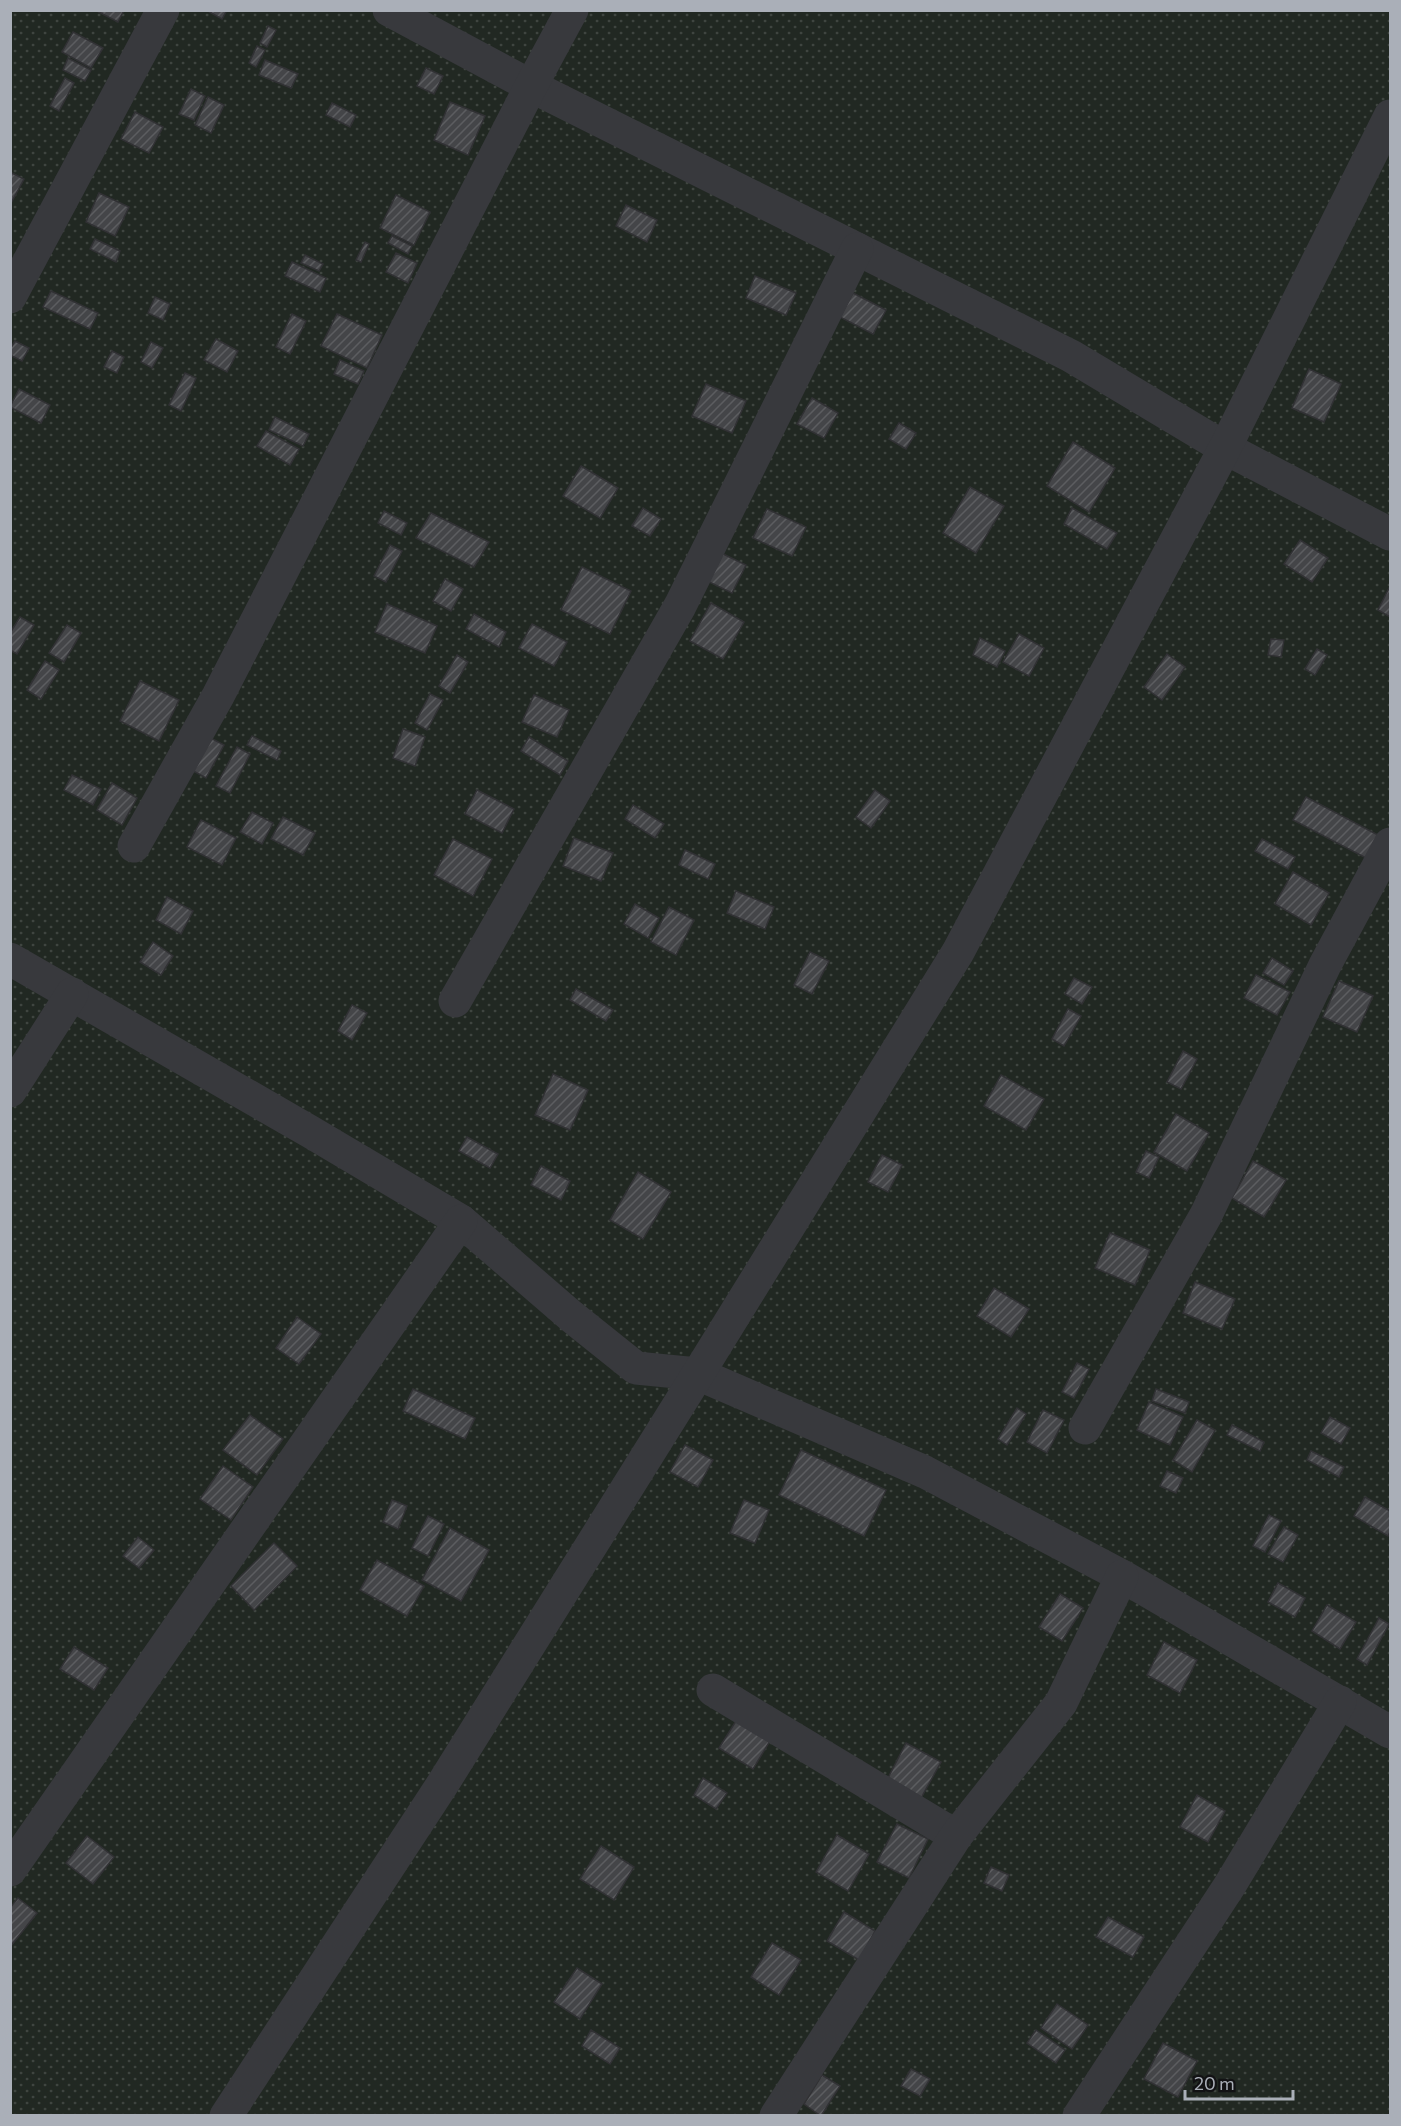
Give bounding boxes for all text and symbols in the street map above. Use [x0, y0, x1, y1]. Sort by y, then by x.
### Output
scale bar [1185, 2063, 1293, 2101]
text: 20 m [1194, 2072, 1235, 2094]

